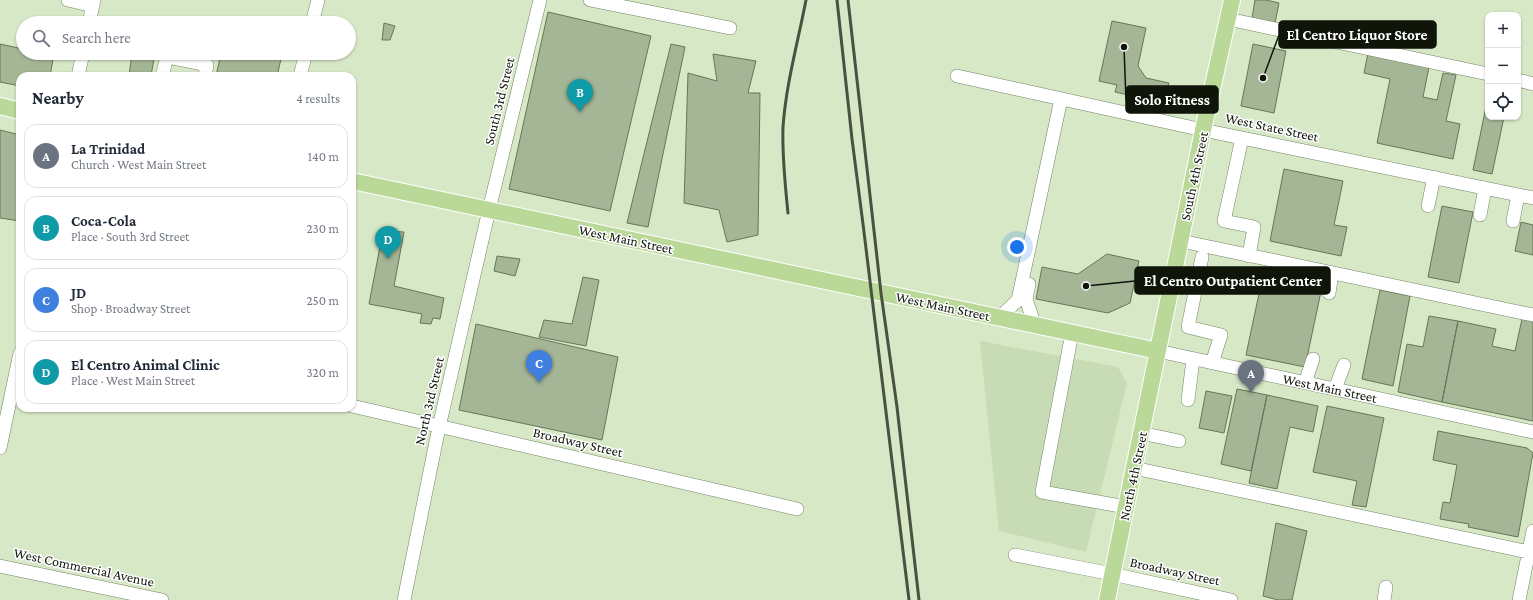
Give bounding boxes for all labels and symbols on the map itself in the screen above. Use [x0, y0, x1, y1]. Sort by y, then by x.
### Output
callout: El Centro Liquor Store [1279, 21, 1436, 48]
text: El Centro Liquor Store [1287, 27, 1427, 43]
street label: South 3rd Street [480, 55, 518, 147]
pin: B [567, 79, 593, 112]
callout: Solo Fitness [1126, 86, 1218, 113]
text: Solo Fitness [1134, 92, 1210, 108]
street label: West State Street [1224, 109, 1320, 145]
street label: South 4th Street [1177, 130, 1211, 222]
street label: West Main Street [577, 221, 675, 257]
pin: D [375, 226, 401, 259]
your location [1007, 237, 1027, 257]
callout: El Centro Outpatient Center [1135, 267, 1330, 294]
text: El Centro Outpatient Center [1144, 273, 1322, 289]
street label: West Main Street [894, 288, 992, 324]
pin: C [526, 350, 552, 383]
street label: North 3rd Street [411, 355, 447, 447]
pin: A [1238, 360, 1264, 393]
street label: West Main Street [1281, 370, 1379, 406]
street label: Broadway Street [532, 424, 625, 460]
street label: North 4th Street [1116, 430, 1150, 522]
street label: West Commercial Avenue [12, 544, 156, 590]
street label: Broadway Street [1129, 554, 1222, 588]

